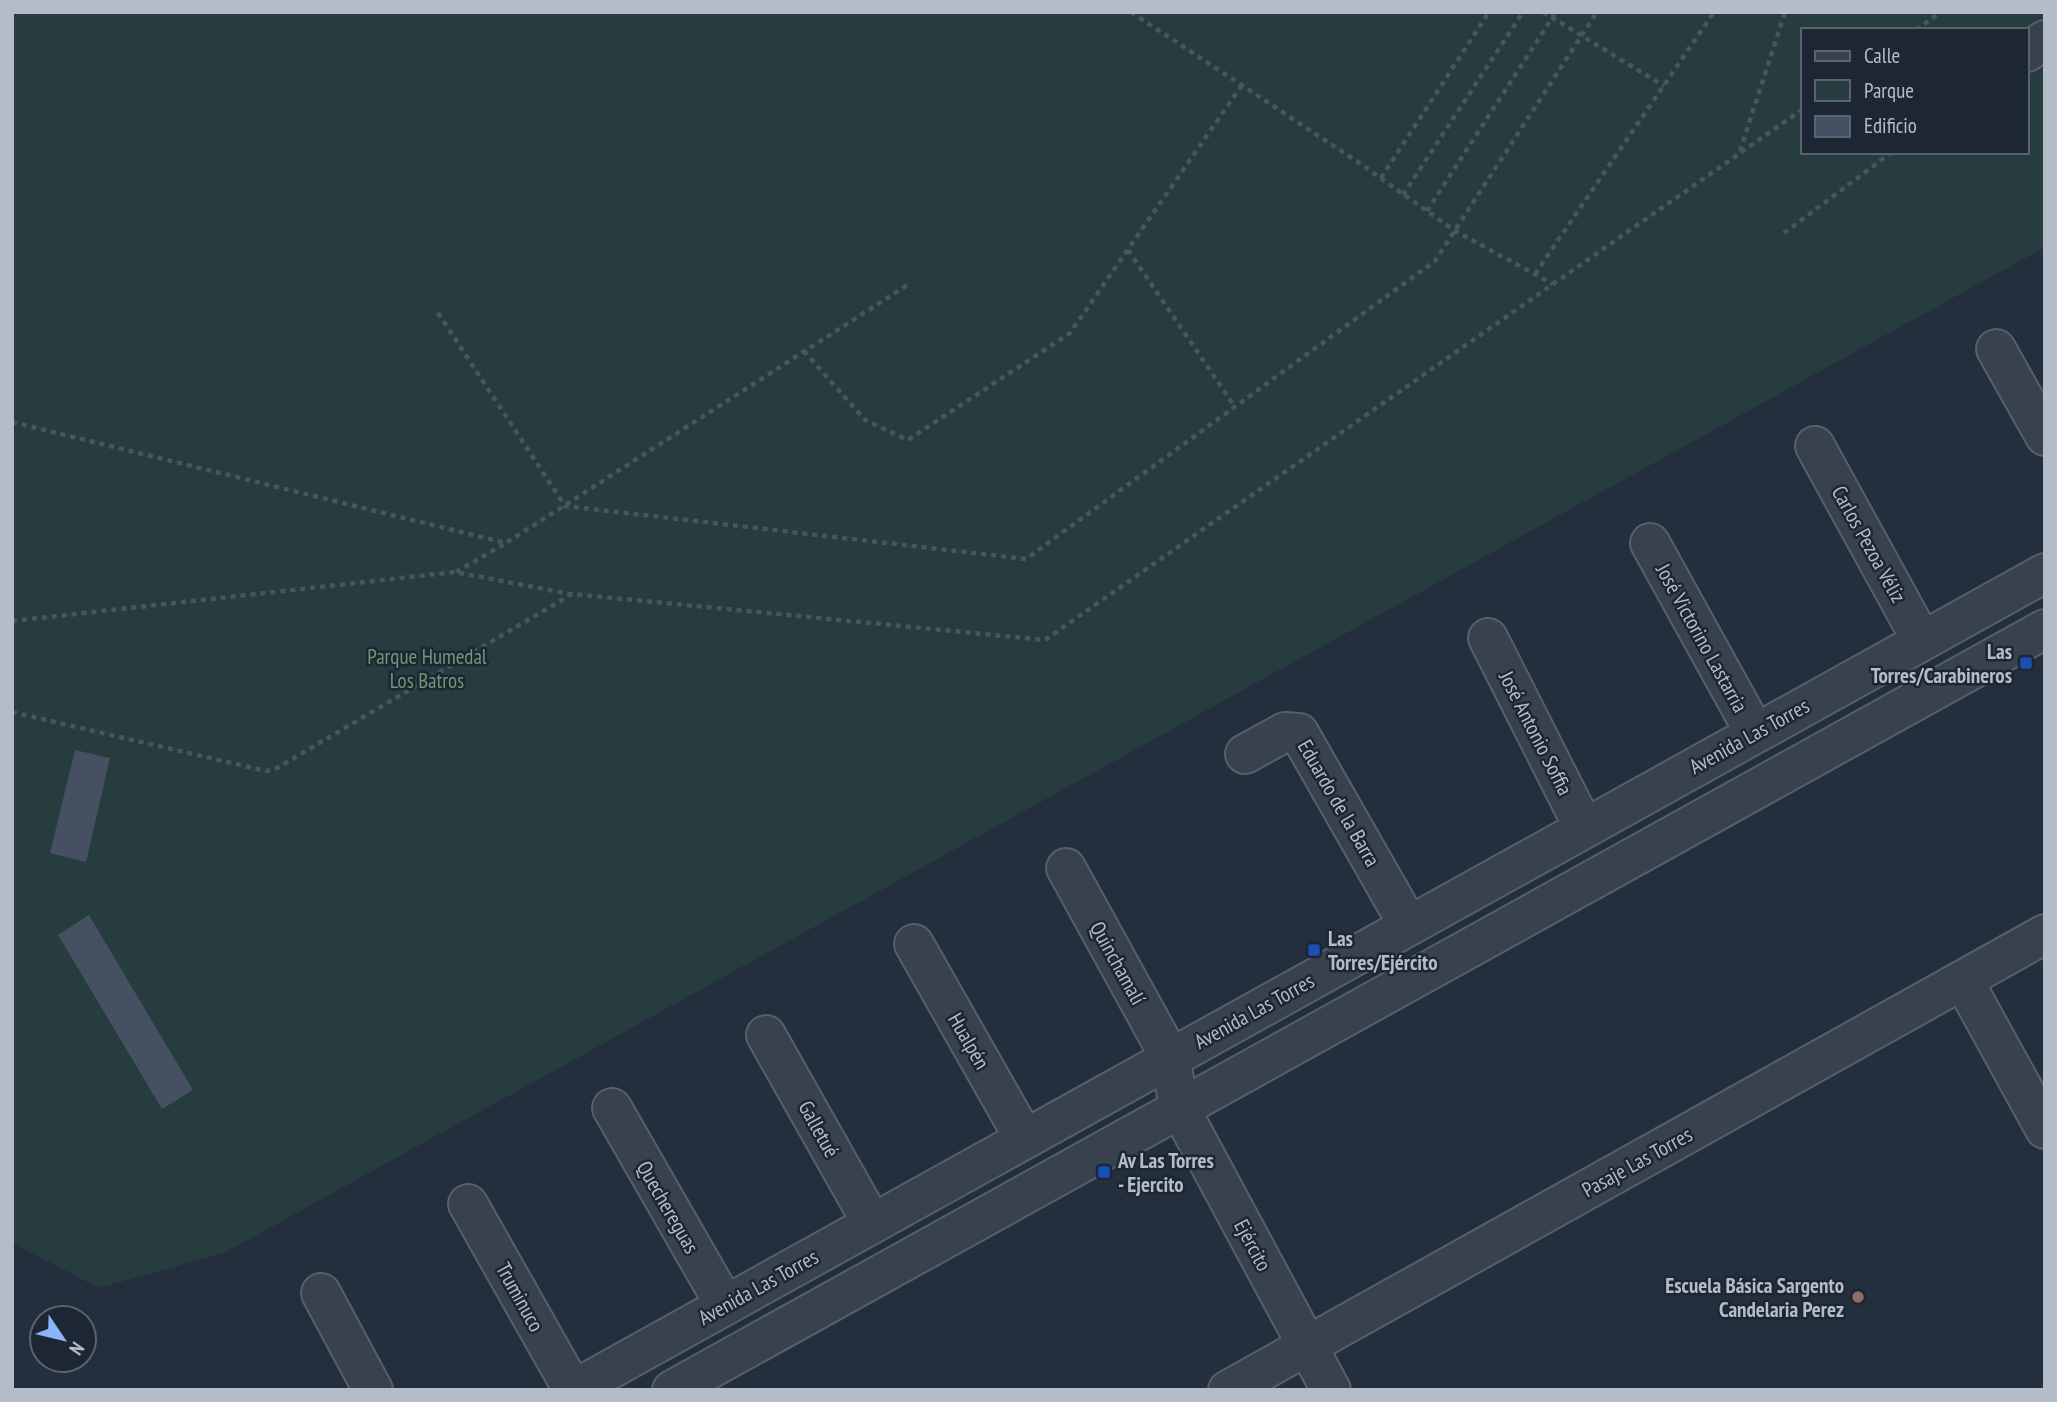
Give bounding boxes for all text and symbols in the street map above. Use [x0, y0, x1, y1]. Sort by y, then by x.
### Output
legend [1801, 28, 2029, 154]
text: Calle [1864, 42, 1900, 69]
text: Parque [1864, 77, 1914, 104]
text: Edificio [1864, 112, 1917, 139]
street label: Carlos Pezoa Véliz [1826, 481, 1912, 607]
street label: José Victorino Lastarria [1649, 558, 1754, 717]
place label: Las Torres/Carabineros [1871, 638, 2012, 689]
park label: Parque Humedal Los Batros [367, 643, 487, 694]
marker: Las Torres/Carabineros [2018, 655, 2034, 671]
street label: José Antonio Soffia [1493, 666, 1579, 800]
street label: Avenida Las Torres [1684, 692, 1814, 780]
street label: Eduardo de la Barra [1292, 735, 1386, 871]
street label: Quinchamalí [1084, 917, 1152, 1010]
place label: Las Torres/Ejército [1328, 925, 1438, 976]
marker: Las Torres/Ejército [1306, 942, 1322, 958]
street label: Avenida Las Torres [1189, 967, 1319, 1055]
street label: Hualpén [942, 1008, 996, 1074]
street label: Galletué [792, 1096, 846, 1162]
street label: Pasaje Las Torres [1577, 1121, 1697, 1203]
place label: Av Las Torres - Ejercito [1117, 1147, 1214, 1198]
street label: Quechereguas [631, 1156, 705, 1258]
marker: Av Las Torres - Ejercito [1096, 1164, 1112, 1180]
street label: Ejército [1228, 1215, 1278, 1275]
street label: Avenida Las Torres [693, 1243, 823, 1331]
street label: Truminuco [490, 1258, 550, 1336]
place label: Escuela Básica Sargento Candelaria Perez [1665, 1272, 1844, 1323]
marker: Escuela Básica Sargento Candelaria Perez [1850, 1289, 1866, 1305]
north arrow [28, 1304, 98, 1374]
text: N [64, 1338, 90, 1360]

